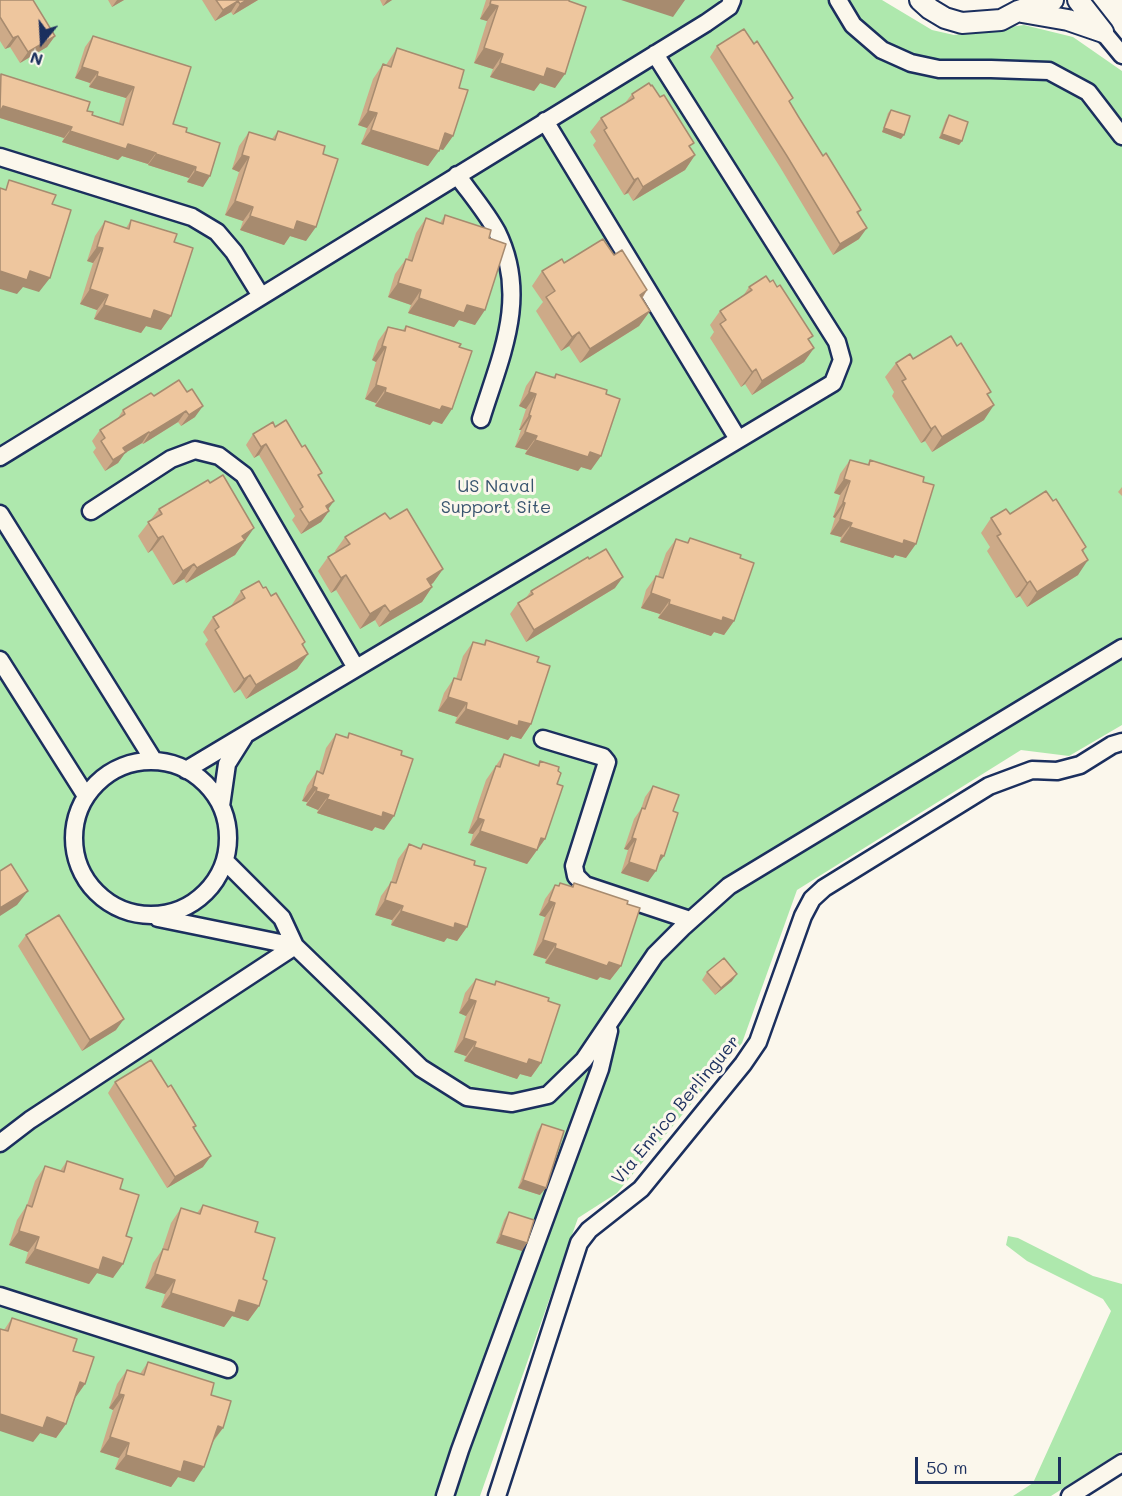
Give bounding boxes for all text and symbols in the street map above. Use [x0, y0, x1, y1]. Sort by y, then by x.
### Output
north arrow [12, 12, 72, 72]
text: N [27, 48, 45, 71]
park label: US Naval Support Site [441, 475, 551, 518]
street label: Via Enrico Berlinguer [607, 1031, 745, 1189]
scale bar [918, 1445, 1064, 1483]
text: 50 m [926, 1455, 968, 1479]

